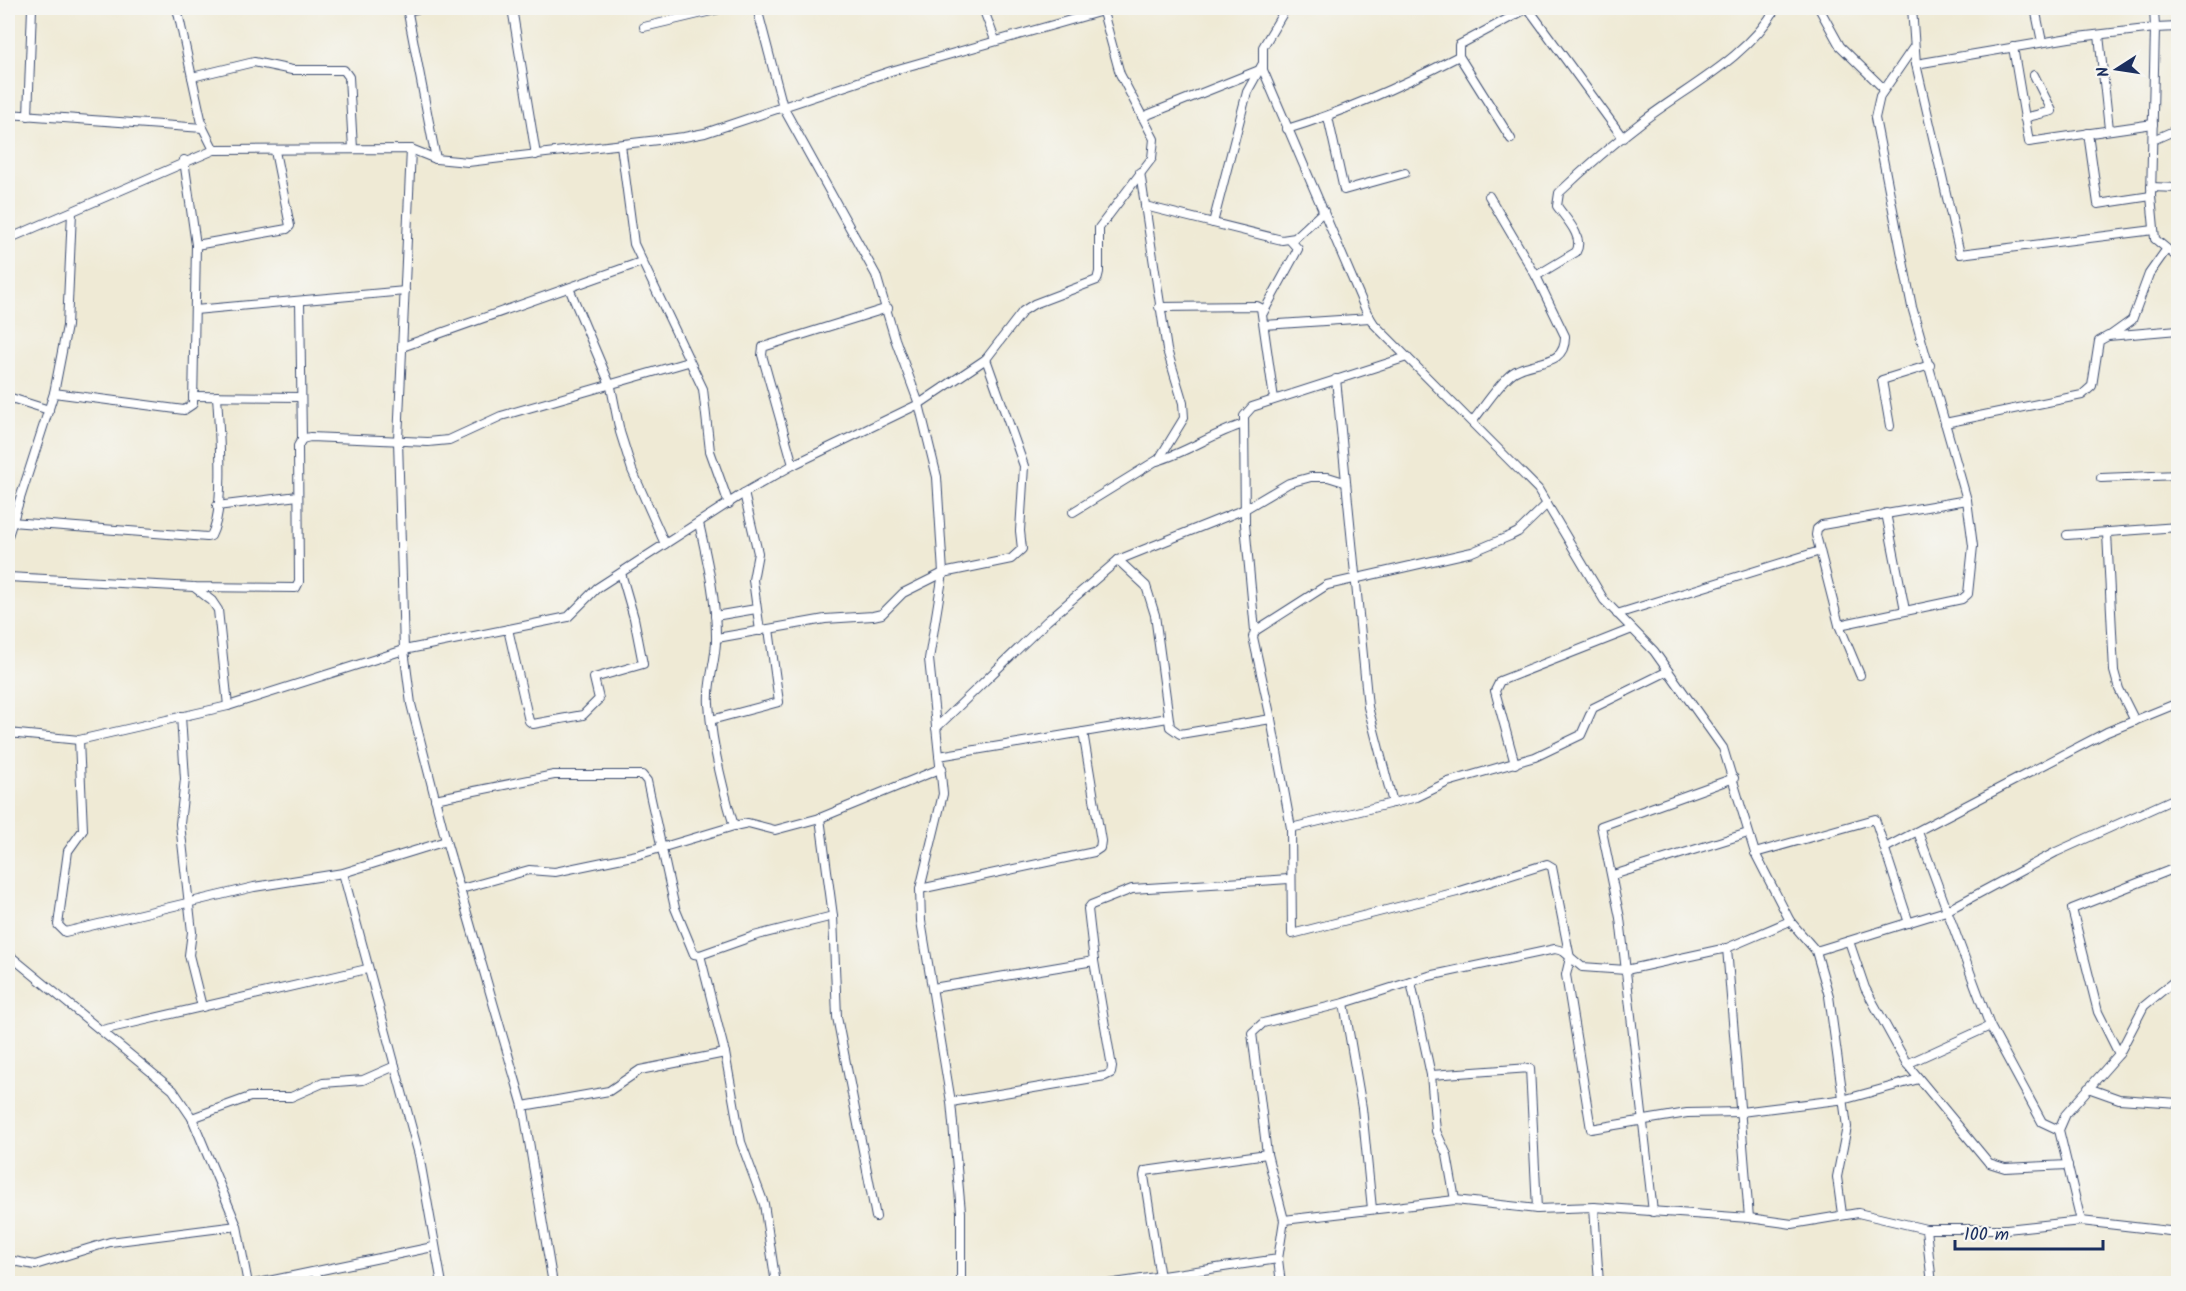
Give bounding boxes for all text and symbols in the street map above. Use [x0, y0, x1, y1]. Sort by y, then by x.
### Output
north arrow [2087, 39, 2147, 99]
text: N [2091, 64, 2117, 79]
scale bar [1955, 1213, 2104, 1251]
text: 100 m [1964, 1221, 2009, 1250]

